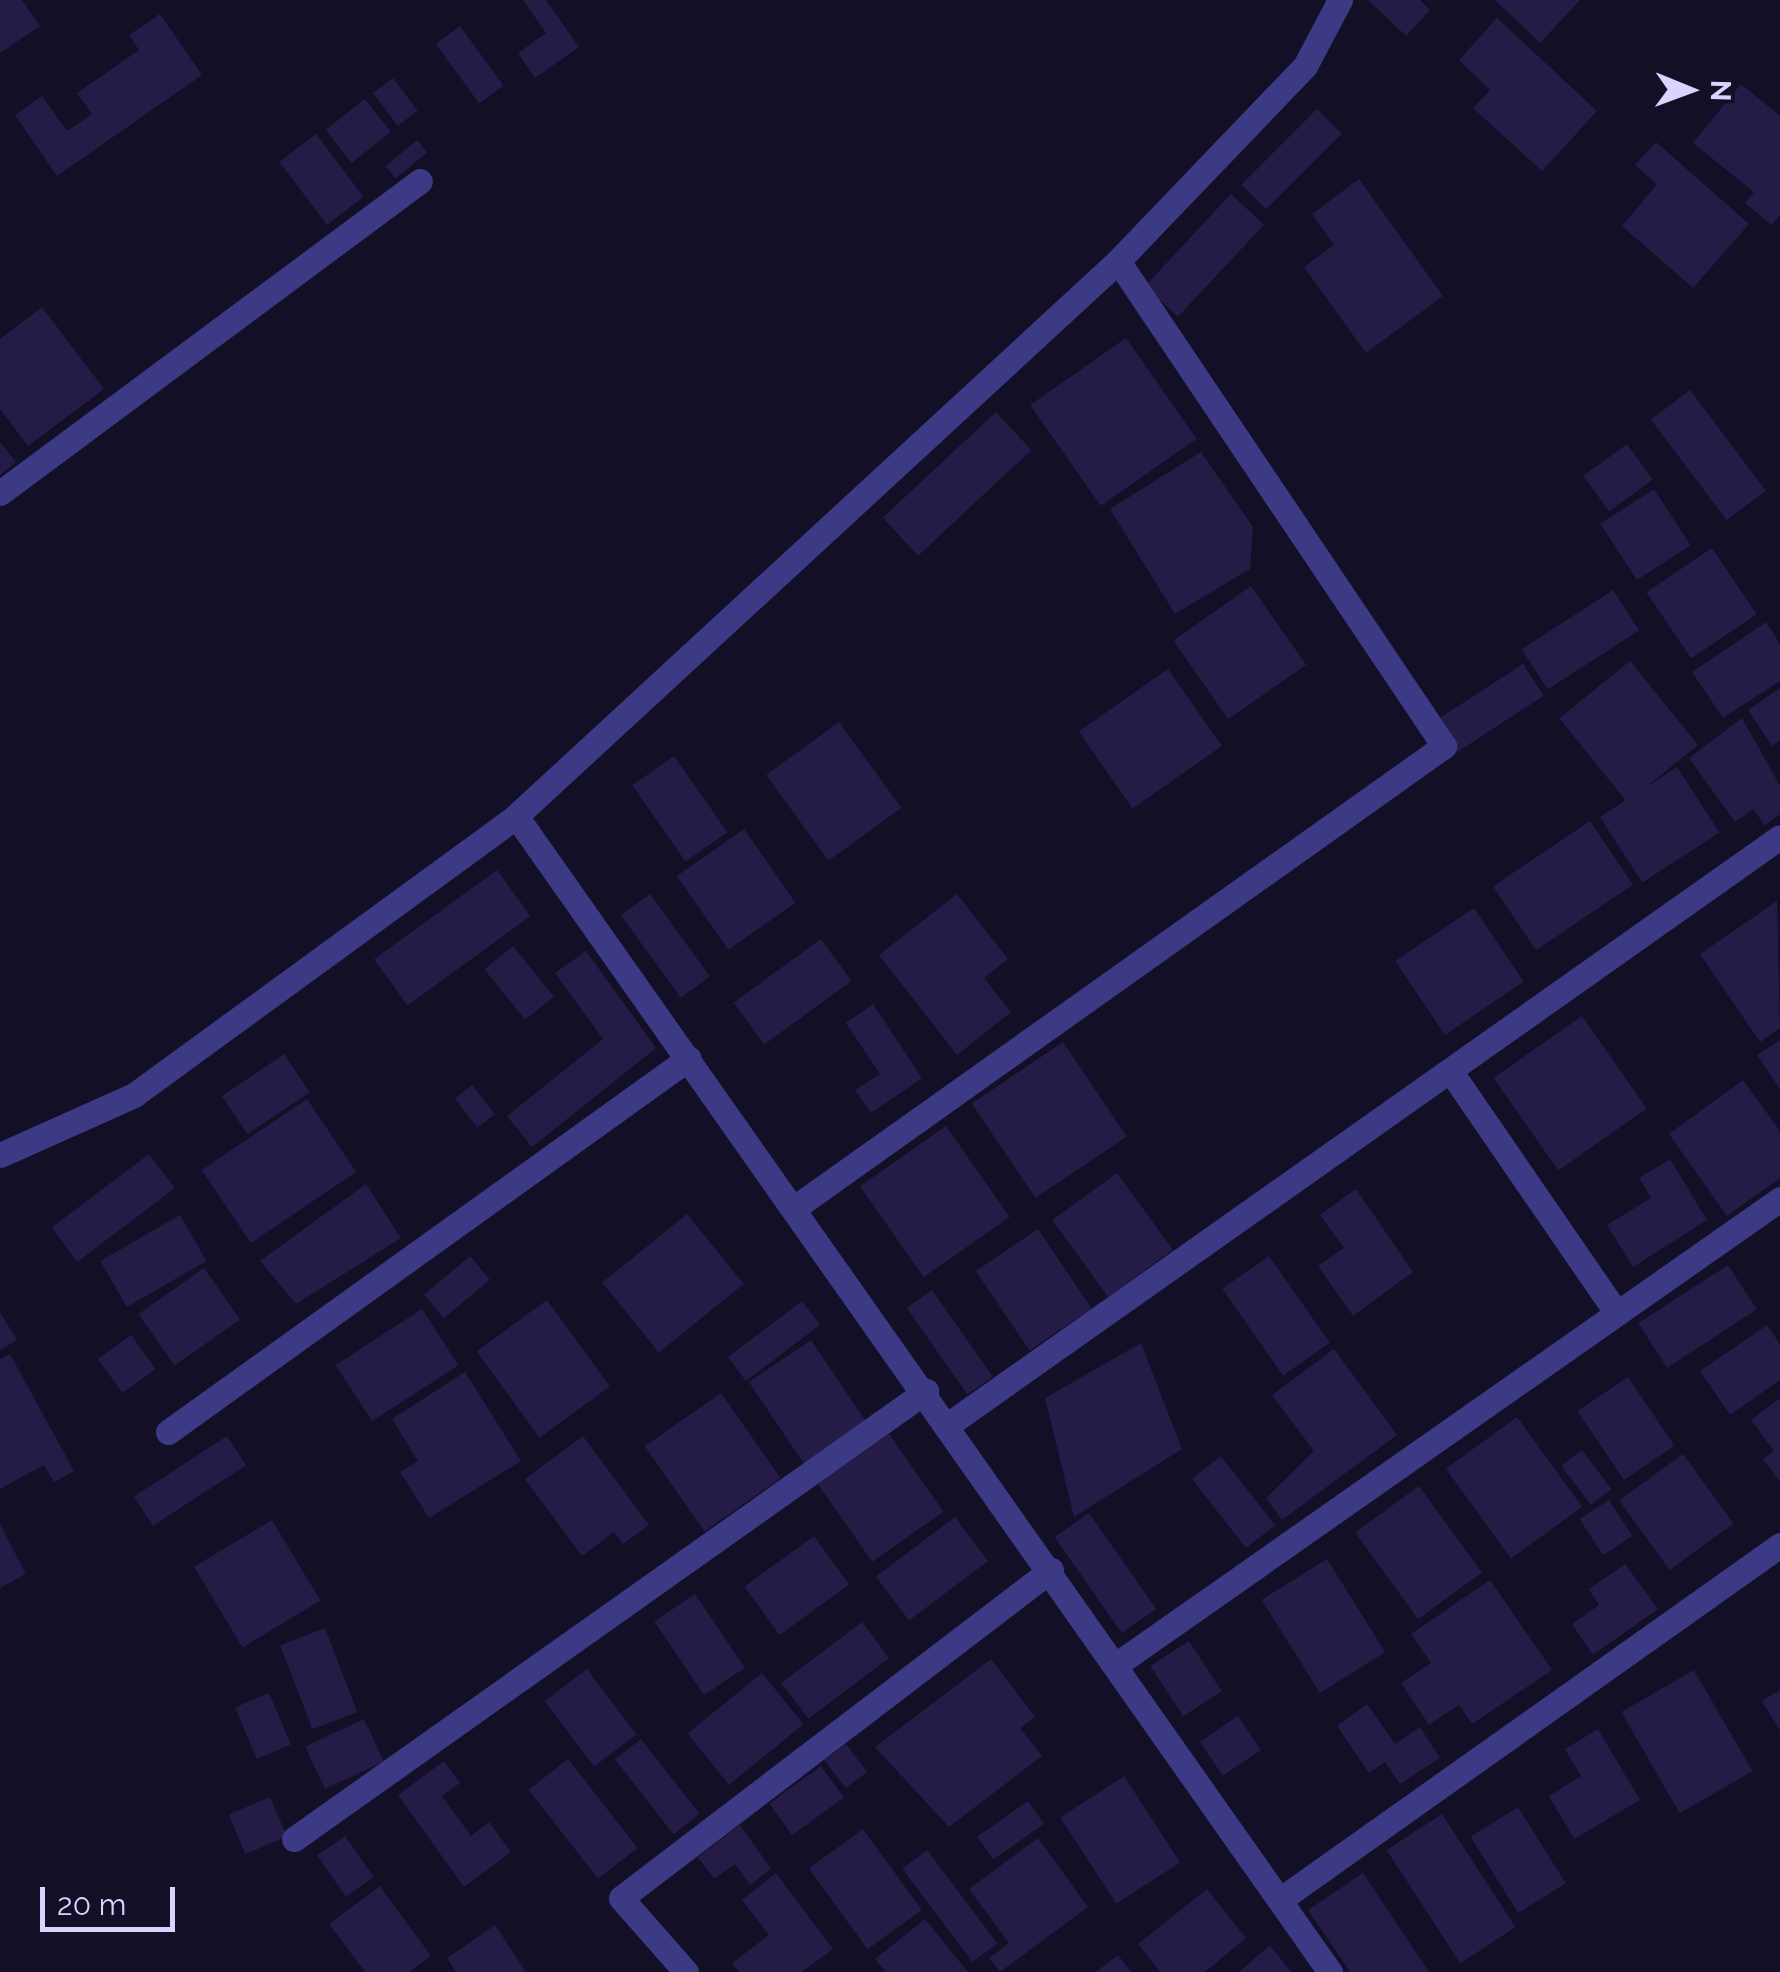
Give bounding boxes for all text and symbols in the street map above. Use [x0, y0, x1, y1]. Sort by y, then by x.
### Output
north arrow [1640, 40, 1740, 140]
text: N [1704, 80, 1737, 102]
scale bar [45, 1867, 180, 1929]
text: 20 m [57, 1887, 126, 1922]

